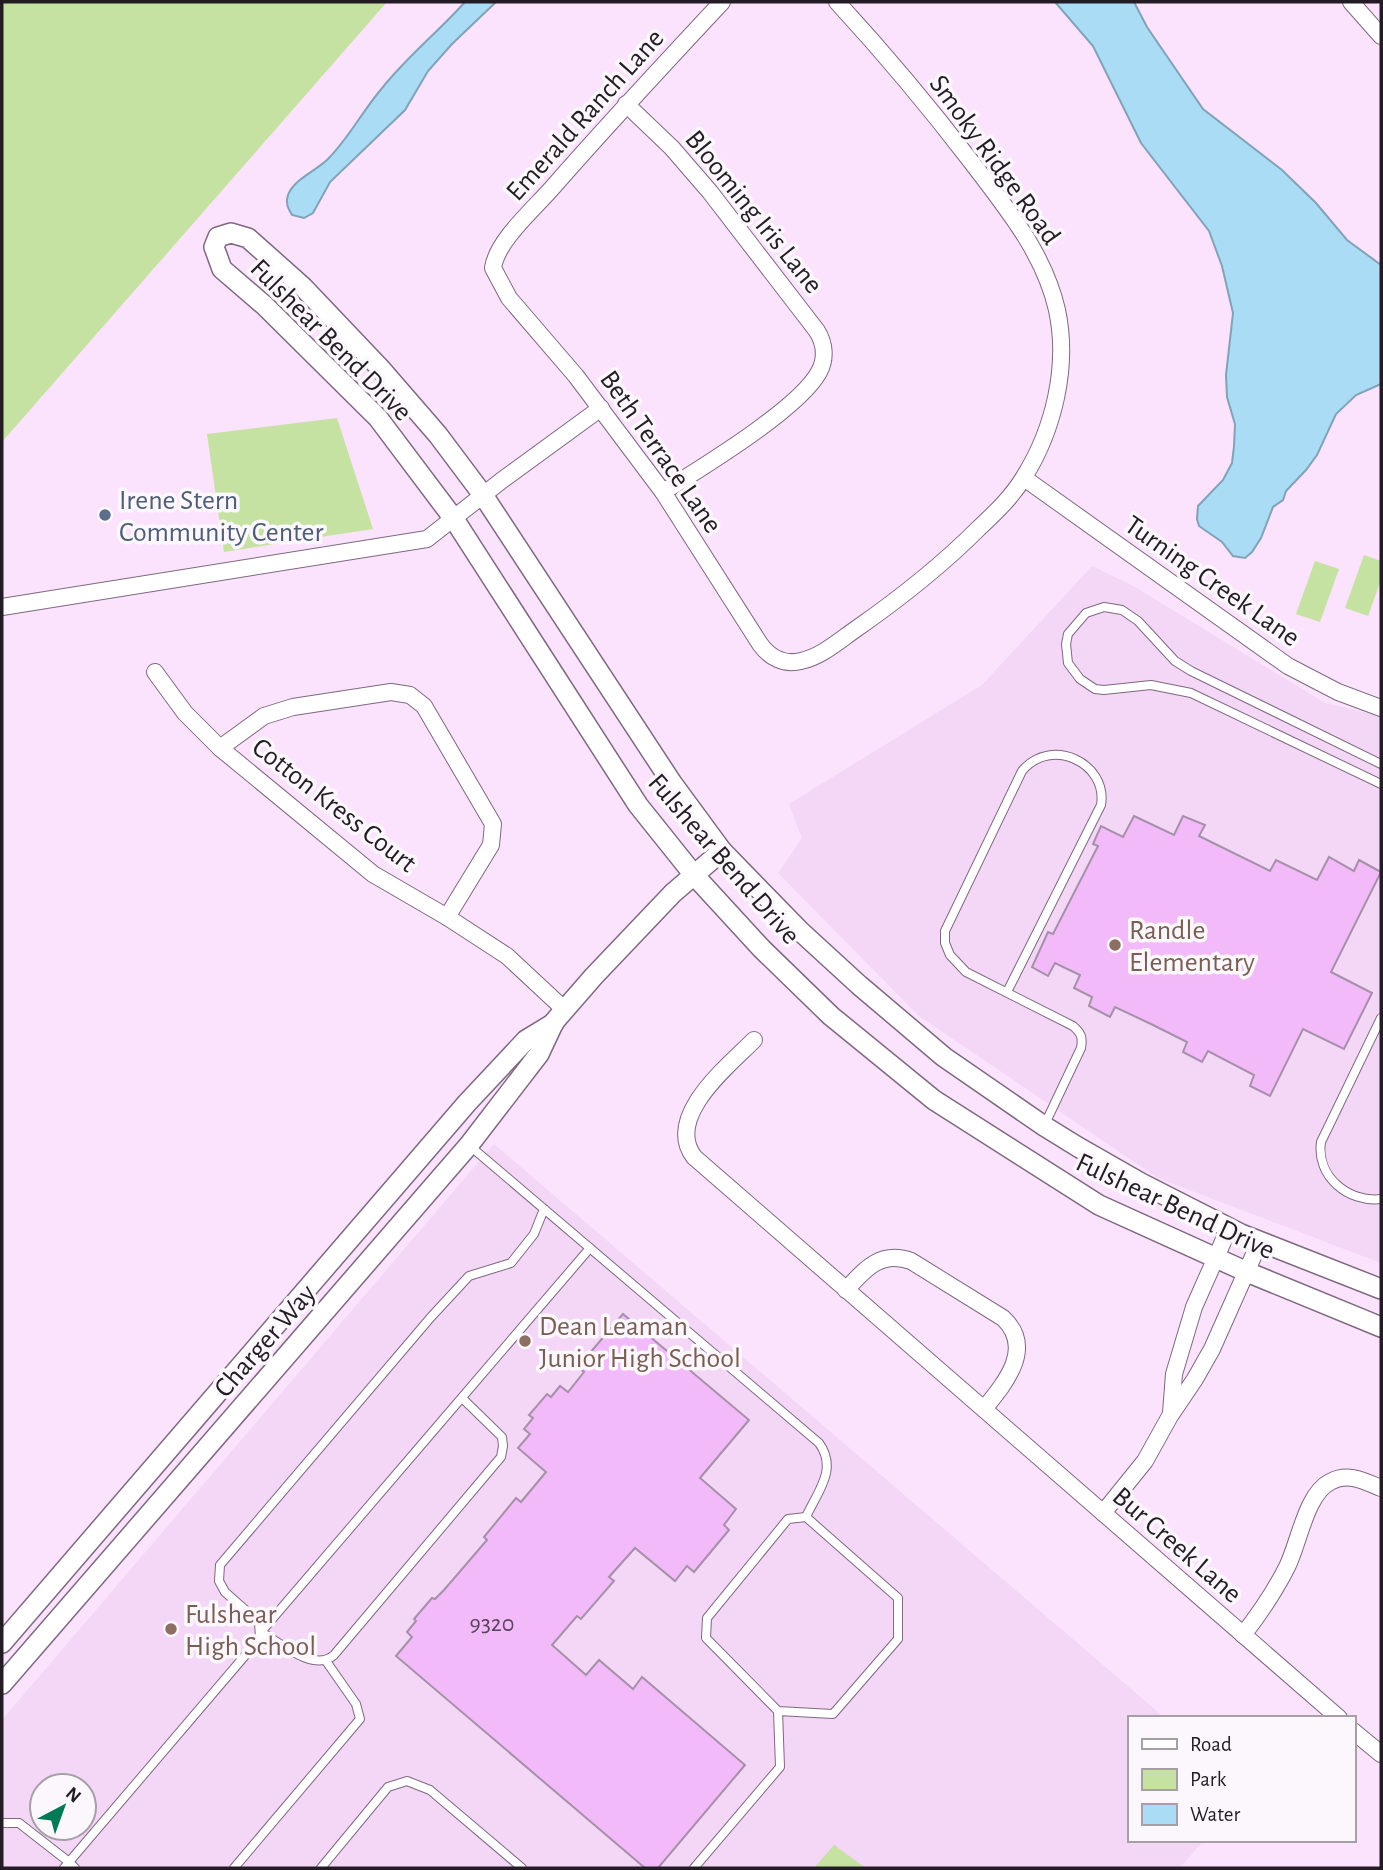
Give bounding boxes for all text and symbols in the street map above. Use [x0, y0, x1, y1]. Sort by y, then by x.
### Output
street label: Emerald Ranch Lane [501, 24, 669, 206]
street label: Smoky Ridge Road [924, 70, 1065, 250]
street label: Blooming Iris Lane [679, 125, 827, 299]
street label: Fulshear Bend Drive [244, 254, 417, 427]
street label: Beth Terrace Lane [594, 366, 727, 539]
place label: Irene Stern Community Center [119, 487, 324, 547]
marker: Irene Stern Community Center [97, 507, 113, 523]
street label: Turning Creek Lane [1119, 511, 1304, 652]
street label: Cotton Kress Court [246, 733, 421, 878]
street label: Fulshear Bend Drive [642, 769, 805, 950]
place label: Randle Elementary [1129, 917, 1255, 977]
marker: Randle Elementary [1107, 937, 1123, 953]
street label: Fulshear Bend Drive [1072, 1149, 1279, 1265]
street label: Charger Way [209, 1280, 322, 1403]
place label: Dean Leaman Junior High School [539, 1313, 741, 1373]
marker: Dean Leaman Junior High School [517, 1333, 533, 1349]
street label: Bur Creek Lane [1107, 1482, 1246, 1609]
place label: Fulshear High School [185, 1601, 316, 1661]
house number: 9320 [470, 1612, 514, 1636]
marker: Fulshear High School [163, 1621, 179, 1637]
legend [1128, 1716, 1355, 1842]
text: Road [1190, 1734, 1232, 1755]
text: Park [1190, 1769, 1227, 1790]
north arrow [28, 1772, 98, 1842]
text: N [62, 1784, 84, 1807]
text: Water [1190, 1804, 1240, 1825]

